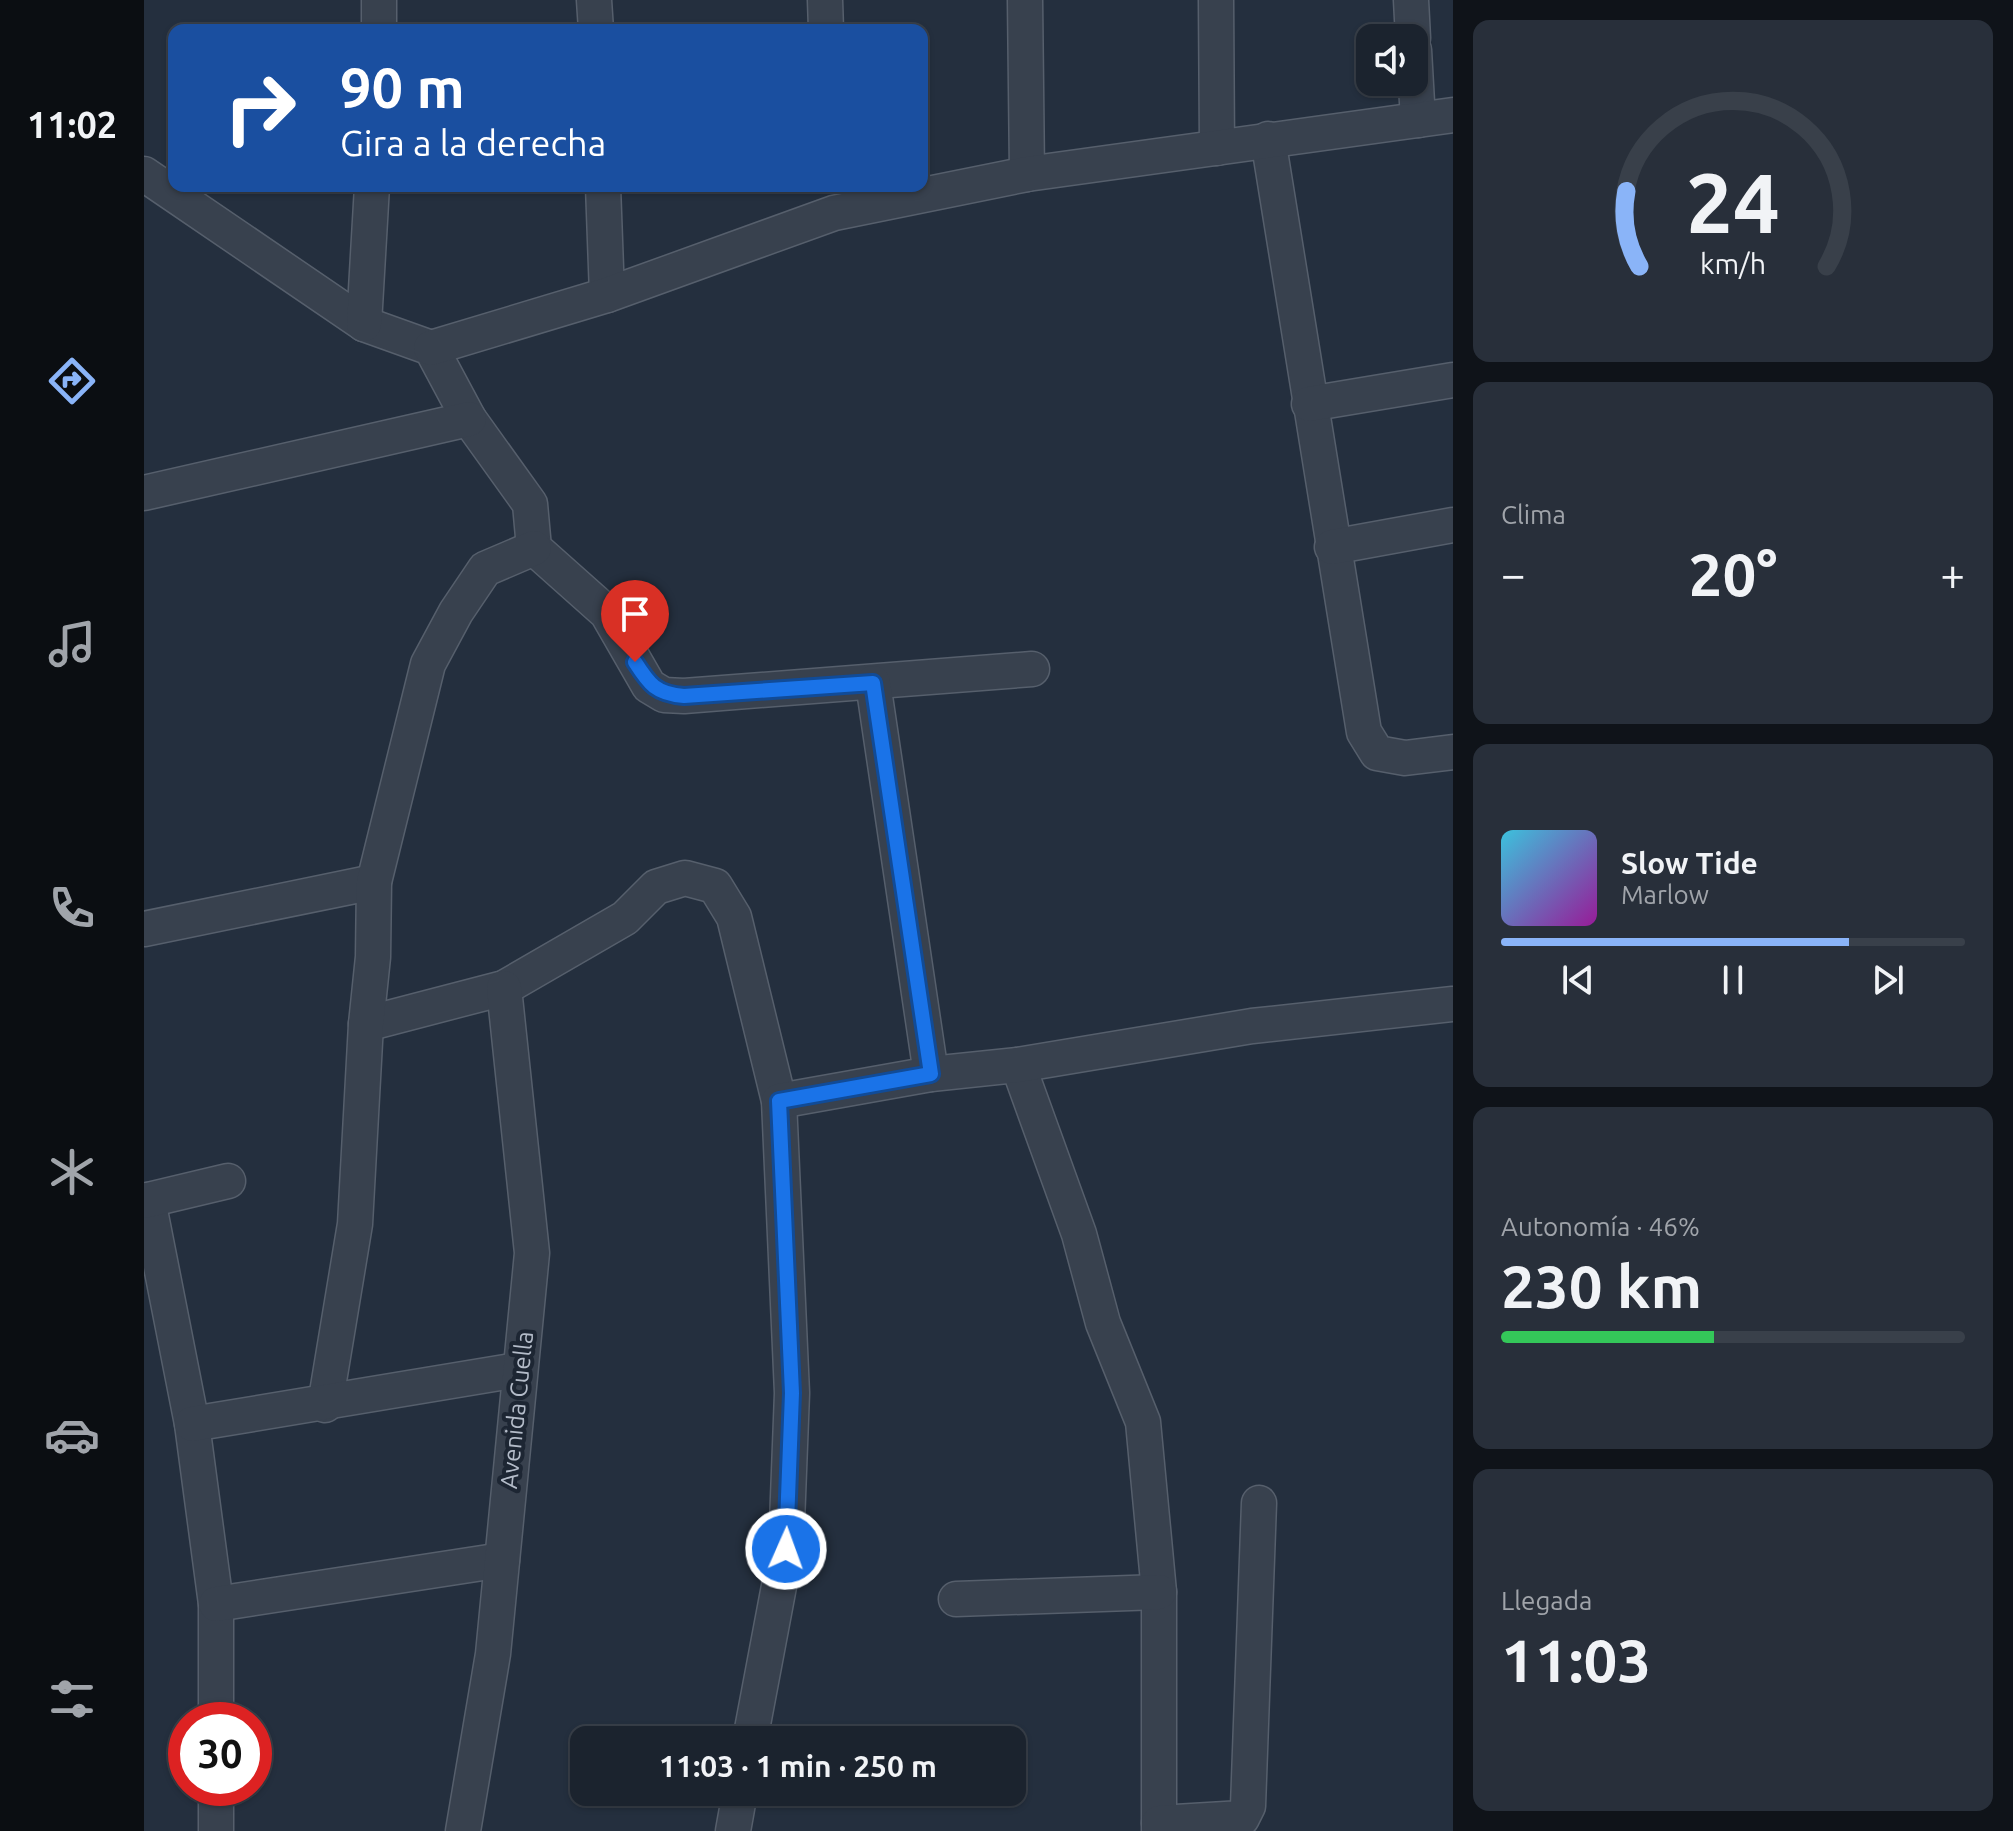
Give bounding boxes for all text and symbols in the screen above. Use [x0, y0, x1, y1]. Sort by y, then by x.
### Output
map controls [1356, 24, 1428, 96]
button: sound [1356, 24, 1428, 96]
icon: right [208, 56, 312, 160]
text: 90 m [340, 56, 465, 119]
text: 11:02 [27, 104, 117, 145]
text: Gira a la derecha [340, 122, 606, 163]
text: 24 [1686, 155, 1780, 249]
text: km/h [1700, 247, 1766, 279]
icon: directions [44, 353, 100, 409]
text: Clima [1501, 500, 1566, 529]
text: 20° [1689, 540, 1777, 607]
text: − [1501, 549, 1526, 598]
text: + [1940, 549, 1965, 598]
pin [601, 580, 669, 662]
icon: arrive [613, 592, 657, 636]
icon: music [44, 616, 100, 672]
text: Slow Tide [1621, 846, 1758, 880]
icon: phone [44, 880, 100, 936]
text: Marlow [1621, 880, 1709, 909]
icon: previous [1556, 958, 1600, 1002]
icon: pause [1711, 958, 1755, 1002]
icon: next [1866, 958, 1910, 1002]
icon: climate [44, 1144, 100, 1200]
text: Autonomía · 46% [1501, 1212, 1700, 1241]
text: 230 km [1501, 1252, 1702, 1319]
street label: Avenida Cuella [495, 1330, 538, 1490]
icon: car [44, 1407, 100, 1463]
position arrow [744, 1507, 828, 1591]
text: Llegada [1501, 1586, 1592, 1615]
text: 11:03 [1501, 1626, 1651, 1693]
icon: filters [44, 1671, 100, 1727]
speed limit sign: 30 [168, 1702, 272, 1806]
text: 11:03 · 1 min · 250 m [659, 1749, 937, 1783]

